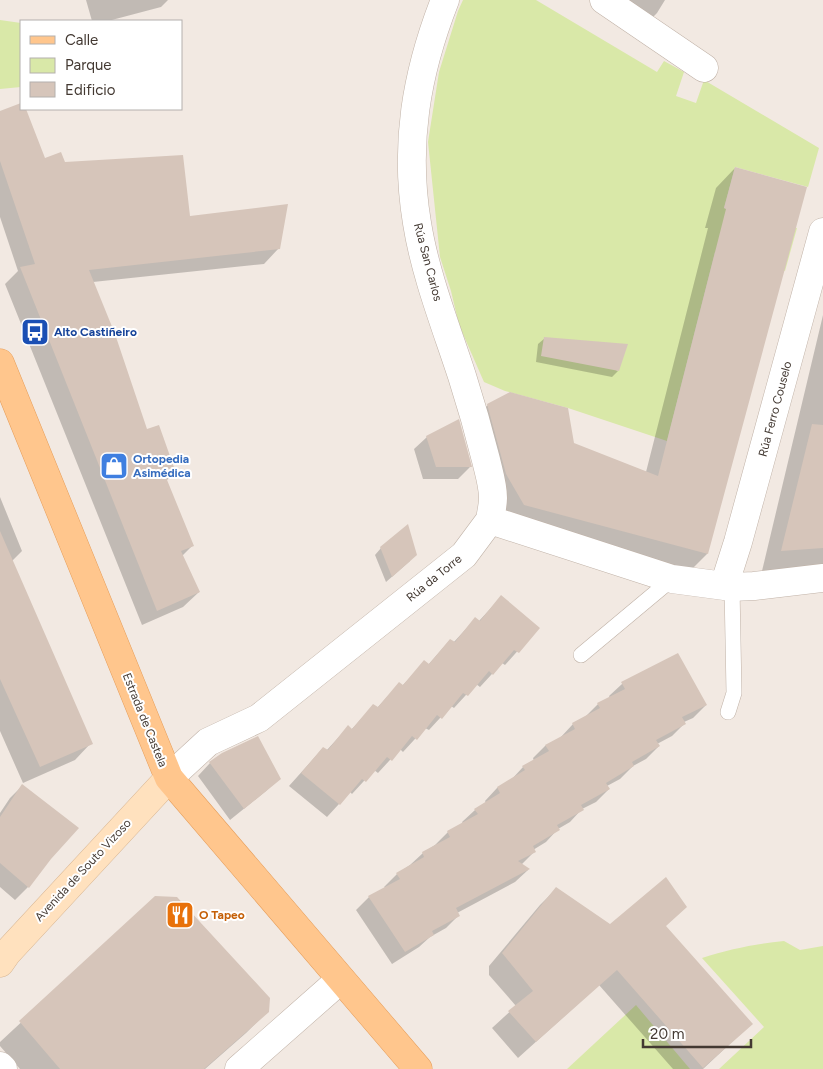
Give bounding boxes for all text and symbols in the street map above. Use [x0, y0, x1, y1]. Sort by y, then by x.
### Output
legend [20, 20, 182, 110]
text: Calle [65, 31, 98, 49]
text: Parque [65, 56, 112, 74]
text: Edificio [65, 81, 116, 99]
street label: Rúa San Carlos [411, 221, 445, 303]
bus stop icon: Alto Castiñeiro [20, 317, 50, 347]
place label: Alto Castiñeiro [54, 325, 137, 339]
street label: Rúa Ferro Couselo [756, 360, 795, 458]
shop icon: Ortopedia Asimédica [99, 451, 129, 481]
place label: Ortopedia Asimédica [133, 452, 191, 480]
street label: Rúa da Torre [404, 551, 465, 604]
street label: Estrada de Castela [120, 671, 170, 769]
street label: Avenida de Souto Vizoso [32, 816, 134, 924]
restaurant icon: O Tapeo [165, 900, 195, 930]
place label: O Tapeo [199, 908, 245, 922]
scale bar [643, 1016, 750, 1048]
text: 20 m [650, 1025, 684, 1043]

